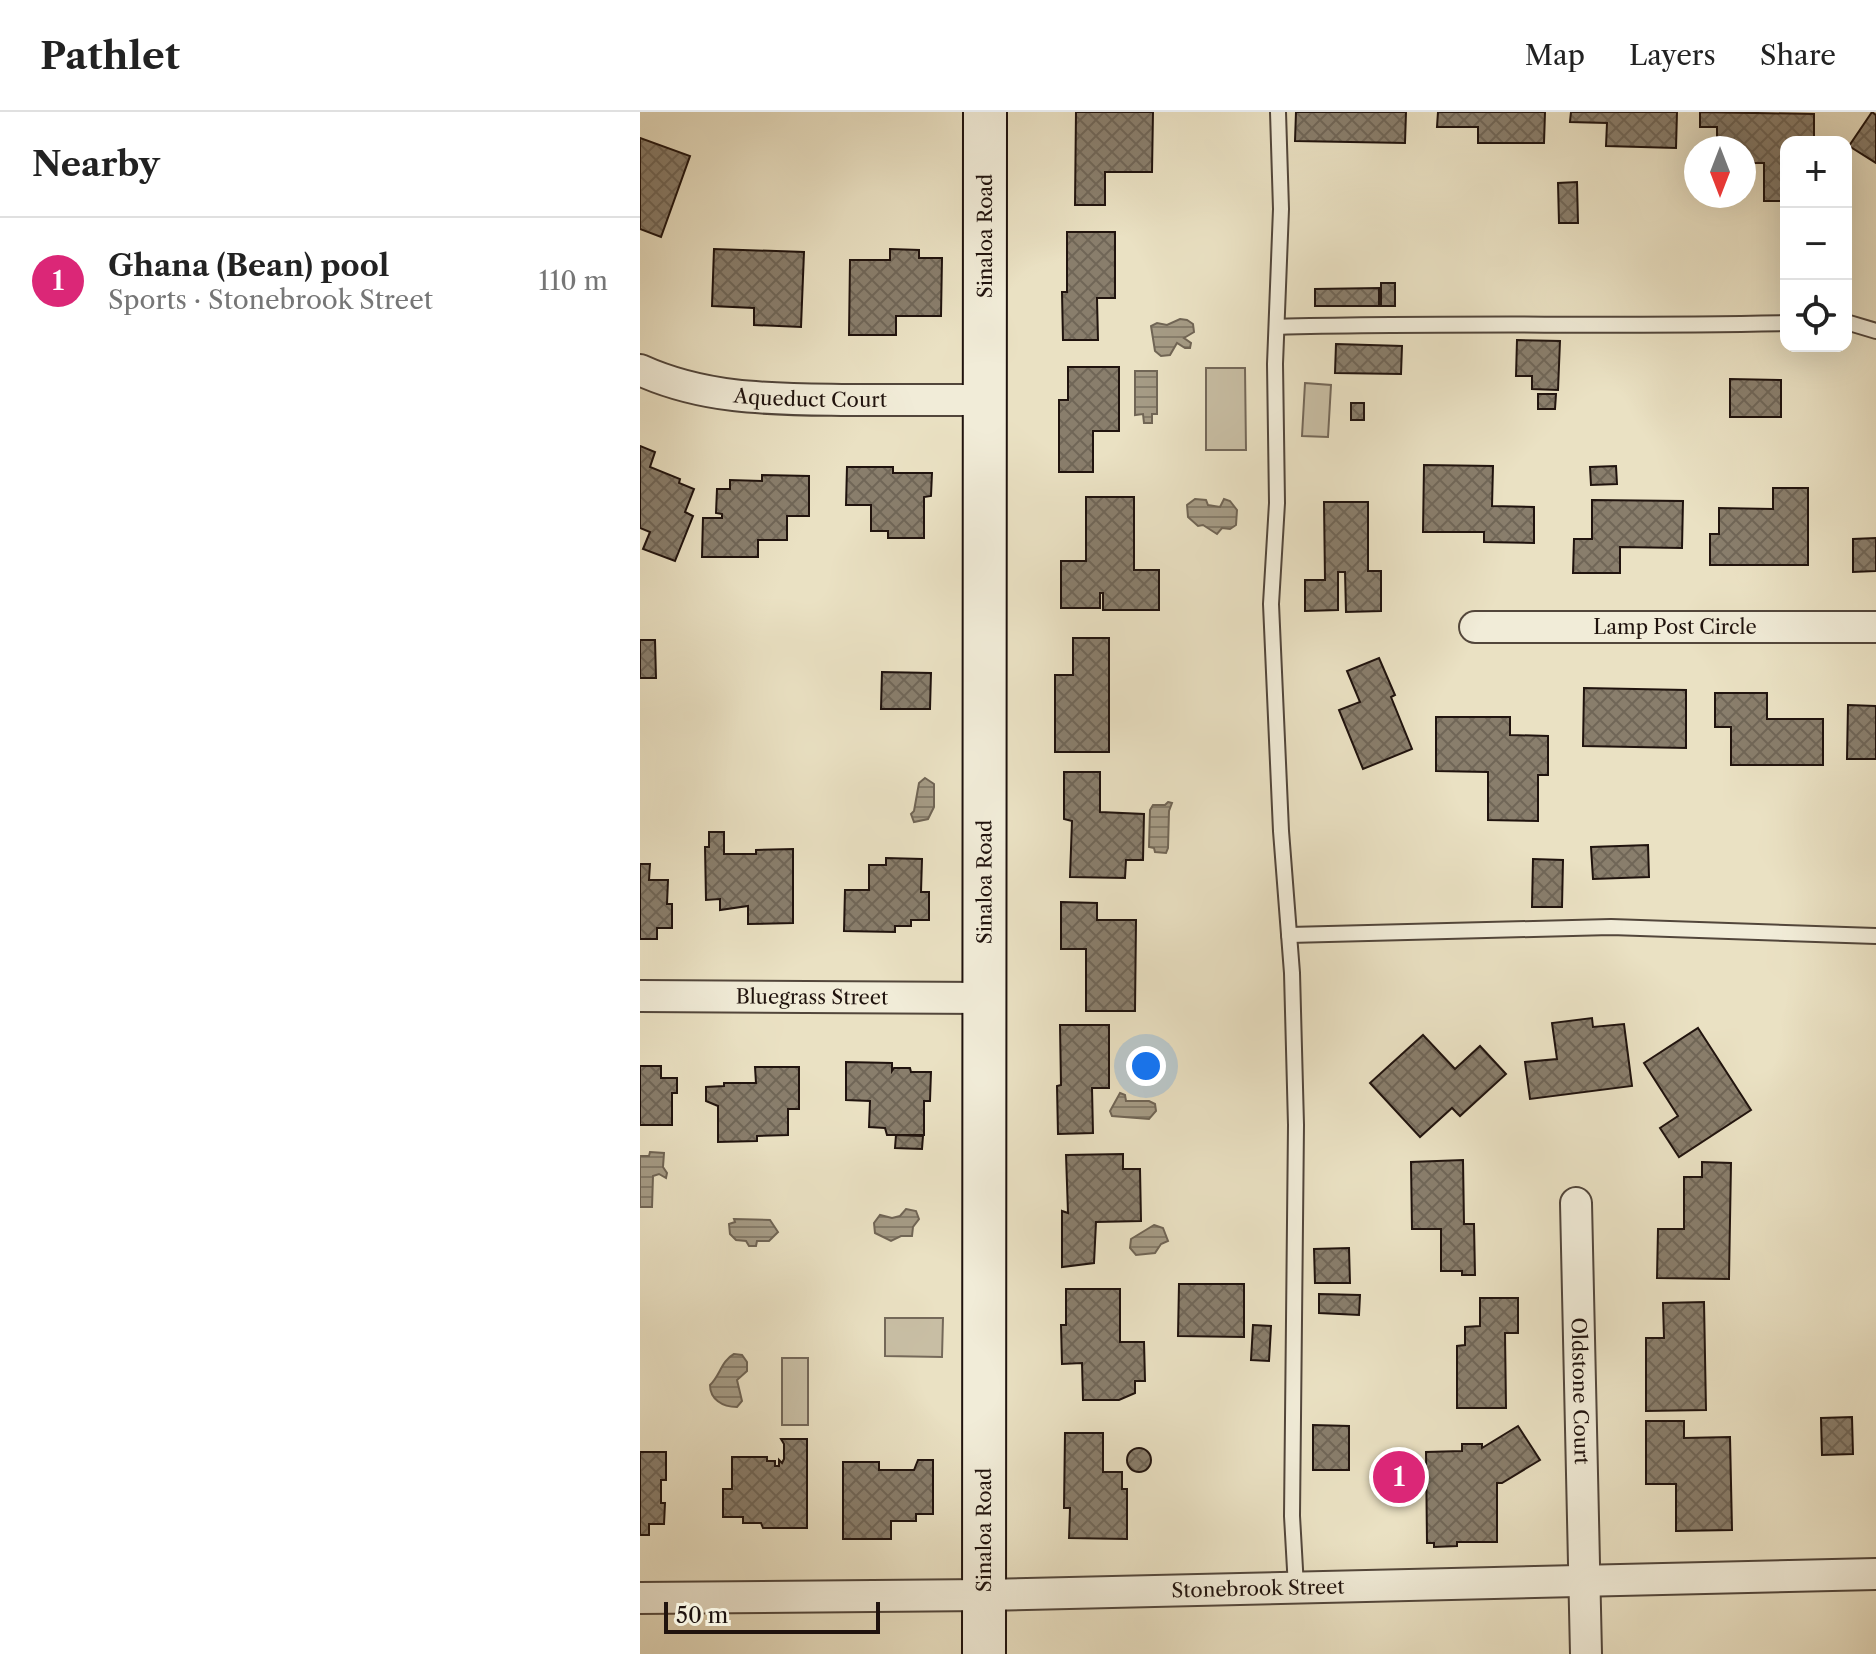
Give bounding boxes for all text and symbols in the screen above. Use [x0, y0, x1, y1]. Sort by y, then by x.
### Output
text: Pathlet [40, 32, 180, 79]
text: Map [1525, 38, 1585, 72]
text: Layers [1629, 38, 1716, 72]
text: Share [1760, 38, 1836, 72]
north arrow [1684, 136, 1756, 208]
map controls [1780, 136, 1852, 352]
button: + [1780, 136, 1852, 208]
text: Nearby [32, 143, 160, 185]
street label: Sinaloa Road [973, 174, 997, 298]
button: − [1780, 208, 1852, 280]
text: Ghana (Bean) pool [108, 247, 389, 284]
text: 1 [52, 265, 64, 297]
text: 110 m [539, 265, 608, 297]
button: locate [1780, 280, 1852, 352]
text: Sports · Stonebrook Street [108, 284, 433, 316]
street label: Aqueduct Court [732, 383, 887, 412]
street label: Lamp Post Circle [1593, 615, 1757, 639]
street label: Sinaloa Road [972, 820, 997, 944]
street label: Bluegrass Street [736, 985, 888, 1009]
your location [1126, 1046, 1166, 1086]
street label: Oldstone Court [1567, 1317, 1594, 1465]
pin: 1 [1373, 1447, 1425, 1507]
street label: Sinaloa Road [972, 1468, 996, 1592]
street label: Stonebrook Street [1171, 1575, 1345, 1603]
scale bar [664, 1598, 880, 1634]
text: 50 m [676, 1602, 728, 1629]

